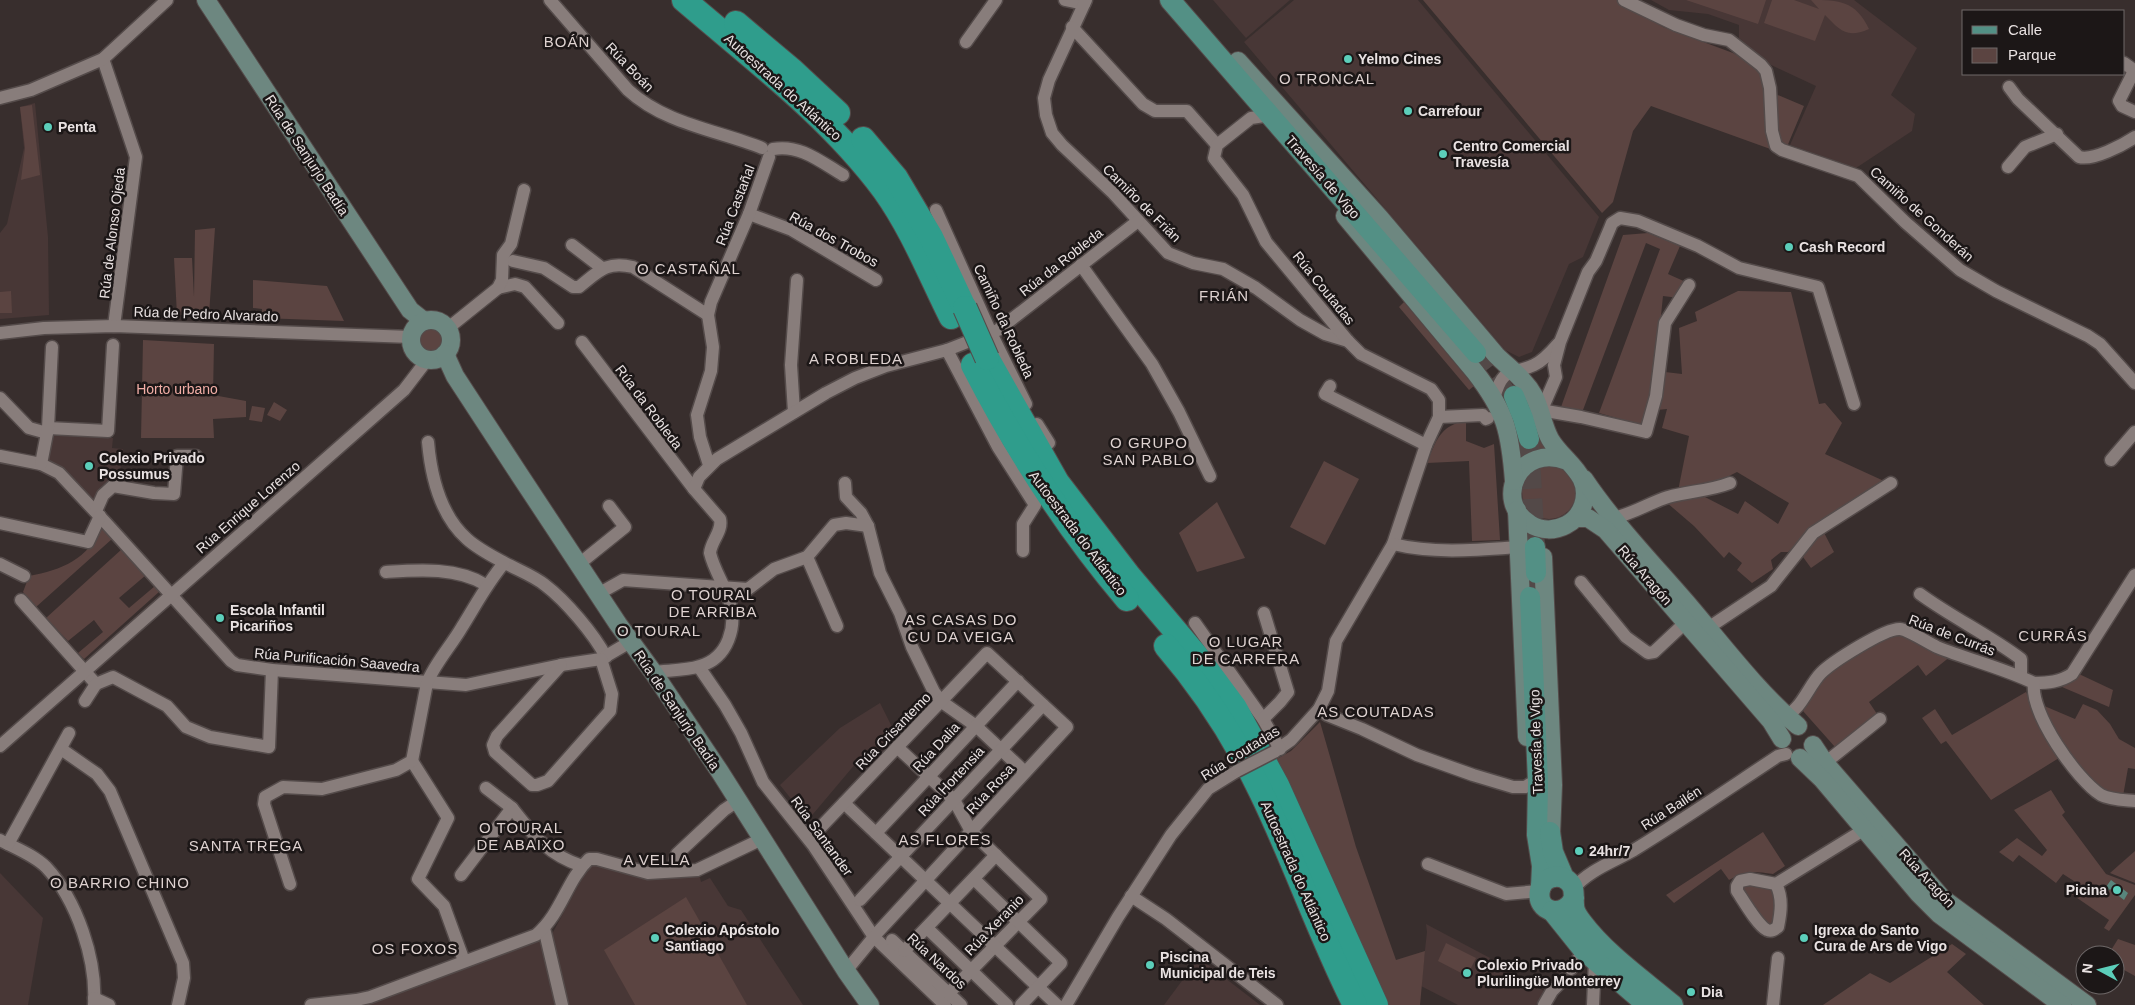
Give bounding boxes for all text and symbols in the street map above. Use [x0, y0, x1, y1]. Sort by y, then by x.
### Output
legend [1962, 10, 2125, 75]
text: Calle [2008, 21, 2042, 38]
street label: Autoestrada do Atlántico [721, 30, 845, 144]
district label: BOÁN [544, 33, 590, 50]
street label: Rúa Boán [603, 39, 657, 95]
text: Parque [2008, 46, 2056, 63]
place label: Yelmo Cines [1358, 51, 1441, 67]
marker: Yelmo Cines [1342, 53, 1354, 65]
district label: O TRONCAL [1279, 70, 1375, 87]
street label: Rúa de Sanjurjo Badía [262, 92, 352, 219]
place label: Carrefour [1418, 103, 1482, 119]
marker: Carrefour [1402, 105, 1414, 117]
place label: Penta [58, 119, 96, 135]
marker: Penta [42, 121, 54, 133]
street label: Travesía de Vigo [1282, 132, 1364, 222]
place label: Centro Comercial Travesía [1453, 138, 1570, 170]
marker: Centro Comercial Travesía [1437, 148, 1449, 160]
street label: Camiño de Frián [1100, 161, 1184, 245]
street label: Rúa Castañal [712, 163, 758, 247]
street label: Camiño de Gonderán [1867, 163, 1977, 265]
street label: Rúa de Alonso Ojeda [96, 166, 128, 300]
street label: Rúa dos Trobos [787, 208, 881, 270]
street label: Rúa da Robleda [1016, 224, 1106, 299]
place label: Cash Record [1799, 239, 1885, 255]
marker: Cash Record [1783, 241, 1795, 253]
street label: Rúa Coutadas [1290, 248, 1358, 328]
district label: O CASTAÑAL [637, 260, 741, 277]
street label: Camiño da Robleda [971, 262, 1037, 381]
district label: FRIÁN [1199, 287, 1249, 304]
street label: Rúa de Pedro Alvarado [133, 303, 279, 325]
district label: A ROBLEDA [809, 350, 903, 367]
street label: Rúa da Robleda [612, 362, 686, 452]
park label: Horto urbano [136, 381, 218, 397]
district label: O GRUPO SAN PABLO [1103, 434, 1195, 468]
place label: Colexio Privado Possumus [99, 450, 205, 482]
street label: Rúa Enrique Lorenzo [193, 457, 303, 556]
marker: Colexio Privado Possumus [83, 460, 95, 472]
street label: Autoestrada do Atlántico [1026, 468, 1130, 599]
street label: Rúa Aragón [1615, 542, 1675, 608]
district label: O TOURAL DE ARRIBA [668, 586, 758, 620]
place label: Escola Infantil Picariños [230, 602, 325, 634]
district label: AS CASAS DO CU DA VEIGA [905, 611, 1017, 645]
street label: Rúa de Currás [1907, 611, 1997, 659]
marker: Escola Infantil Picariños [214, 612, 226, 624]
district label: O TOURAL [617, 622, 701, 639]
district label: CURRÁS [2018, 627, 2088, 644]
district label: O LUGAR DE CARRERA [1192, 633, 1300, 667]
street label: Rúa Purificación Saavedra [254, 645, 420, 675]
street label: Rúa de Sanjurjo Badía [631, 647, 723, 773]
street label: Rúa Crisantemo [852, 689, 934, 773]
street label: Travesía de Vigo [1526, 689, 1546, 795]
district label: AS COUTADAS [1317, 703, 1435, 720]
street label: Rúa Dalia [909, 719, 963, 775]
street label: Rúa Coutadas [1198, 722, 1282, 784]
street label: Rúa Hortensia [915, 743, 988, 819]
street label: Rúa Rosa [963, 761, 1017, 817]
street label: Rúa Bailén [1638, 783, 1704, 833]
street label: Rúa Santander [788, 793, 856, 879]
street label: Autoestrada do Atlántico [1258, 798, 1334, 944]
district label: O TOURAL DE ABAIXO [476, 819, 566, 853]
district label: AS FLORES [898, 831, 992, 848]
district label: SANTA TREGA [189, 837, 303, 854]
place label: 24hr/7 [1589, 843, 1630, 859]
marker: 24hr/7 [1573, 845, 1585, 857]
street label: Rúa Aragón [1896, 846, 1958, 910]
district label: A VELLA [623, 851, 691, 868]
district label: O BARRIO CHINO [50, 874, 190, 891]
place label: Picina [2066, 882, 2107, 898]
marker: Picina [2111, 884, 2123, 896]
street label: Rúa Xeranio [961, 891, 1027, 959]
place label: Colexio Apóstolo Santiago [665, 922, 780, 954]
place label: Igrexa do Santo Cura de Ars de Vigo [1814, 922, 1947, 954]
street label: Rúa Nardos [904, 930, 970, 992]
marker: Colexio Apóstolo Santiago [649, 932, 661, 944]
marker: Igrexa do Santo Cura de Ars de Vigo [1798, 932, 1810, 944]
district label: OS FOXOS [372, 940, 458, 957]
north arrow [2075, 945, 2125, 995]
place label: Piscina Municipal de Teis [1160, 949, 1276, 981]
place label: Colexio Privado Plurilingüe Monterrey [1477, 957, 1621, 989]
marker: Piscina Municipal de Teis [1144, 959, 1156, 971]
text: N [2079, 962, 2096, 974]
marker: Colexio Privado Plurilingüe Monterrey [1461, 967, 1473, 979]
place label: Dia [1701, 984, 1723, 1000]
marker: Dia [1685, 986, 1697, 998]

